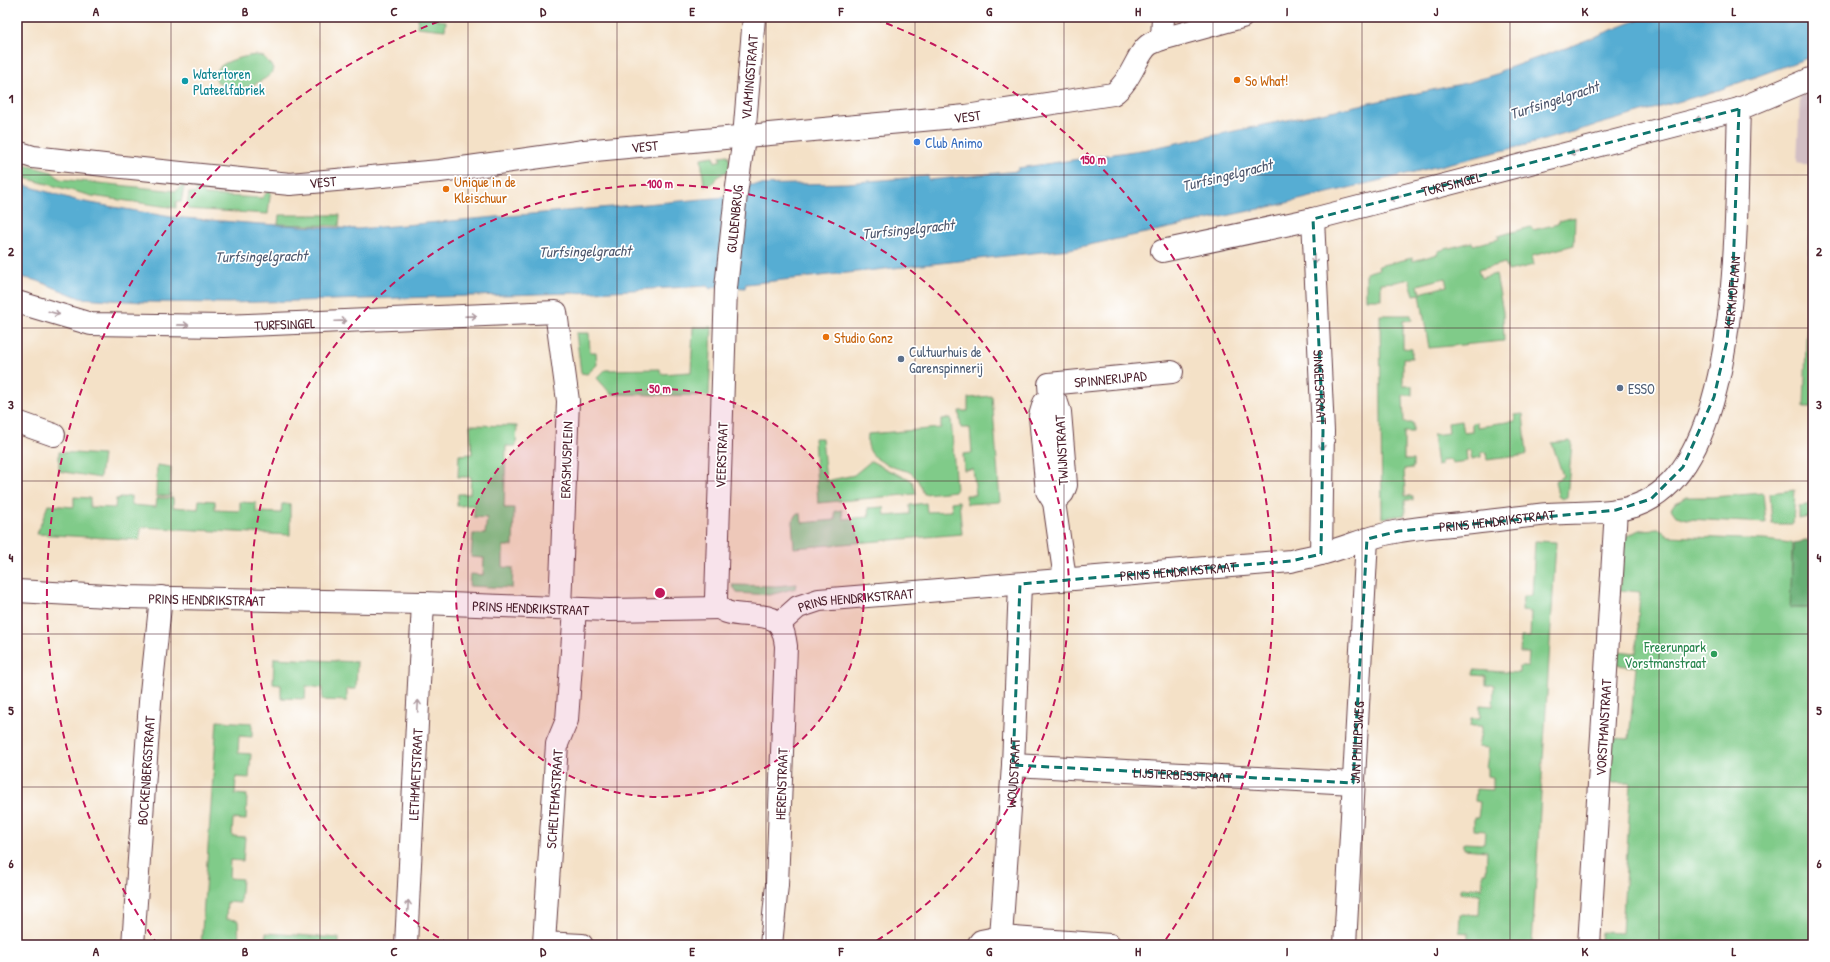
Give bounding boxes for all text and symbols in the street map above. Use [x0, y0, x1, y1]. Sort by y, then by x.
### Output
text: A [93, 2, 100, 20]
text: B [242, 2, 249, 20]
text: C [390, 2, 398, 20]
text: D [540, 2, 547, 20]
text: E [689, 2, 695, 20]
text: F [838, 2, 845, 20]
text: G [986, 2, 993, 20]
text: H [1135, 2, 1141, 20]
text: I [1285, 2, 1289, 20]
text: J [1434, 2, 1439, 20]
text: K [1582, 2, 1589, 20]
text: L [1732, 2, 1737, 20]
street label: VLAMINGSTRAAT [736, 33, 762, 120]
place label: Watertoren Plateelfabriek [193, 64, 265, 99]
place label: So What! [1245, 71, 1289, 90]
marker: So What! [1232, 75, 1242, 85]
water label: Turfsingelgracht [1507, 75, 1604, 124]
marker: Watertoren Plateelfabriek [180, 76, 190, 86]
text: 1 [9, 89, 14, 107]
text: 1 [1817, 89, 1822, 107]
street label: VEST [953, 104, 982, 127]
one-way arrow [1695, 116, 1708, 123]
place label: Club Animo [925, 133, 983, 152]
street label: VEST [630, 135, 659, 156]
marker: Club Animo [912, 137, 922, 147]
one-way arrow [1569, 148, 1582, 156]
text: 150 m [1080, 151, 1106, 168]
water label: Turfsingelgracht [1180, 153, 1277, 196]
street label: TURFSINGEL [1419, 166, 1483, 200]
street label: VEST [308, 170, 337, 192]
place label: Unique in de Kleischuur [454, 172, 516, 207]
text: 100 m [647, 175, 673, 192]
marker: Unique in de Kleischuur [441, 184, 451, 194]
street label: GULDENBRUG [721, 184, 747, 254]
one-way arrow [1389, 195, 1402, 202]
water label: Turfsingelgracht [861, 213, 958, 244]
water label: Turfsingelgracht [539, 240, 634, 262]
text: 2 [8, 242, 15, 260]
text: 2 [1816, 242, 1823, 260]
water label: Turfsingelgracht [215, 245, 310, 267]
one-way arrow [1311, 251, 1318, 264]
street label: KERKHOFLAAN [1718, 255, 1744, 330]
one-way arrow [48, 310, 61, 317]
one-way arrow [464, 312, 477, 319]
street label: TURFSINGEL [254, 313, 316, 334]
one-way arrow [334, 317, 347, 325]
one-way arrow [176, 321, 189, 329]
place label: Studio Gonz [834, 328, 893, 347]
marker: Studio Gonz [821, 332, 831, 342]
place label: Cultuurhuis de Garenspinnerij [909, 342, 983, 378]
street label: SINGELSTRAAT [1310, 349, 1332, 425]
marker: Cultuurhuis de Garenspinnerij [896, 354, 906, 364]
street label: SPINNERIJPAD [1073, 365, 1148, 391]
place label: ESSO [1628, 379, 1655, 398]
text: 50 m [649, 380, 671, 397]
marker: ESSO [1615, 383, 1625, 393]
text: 3 [8, 395, 14, 413]
text: 3 [1816, 395, 1822, 413]
street label: TWIJNSTRAAT [1050, 414, 1072, 486]
street label: ERASMUSPLEIN [555, 421, 577, 499]
street label: VEERSTRAAT [710, 421, 732, 488]
one-way arrow [1319, 437, 1326, 450]
street label: PRINS HENDRIKSTRAAT [1438, 504, 1556, 536]
text: 4 [9, 548, 14, 566]
text: 4 [1817, 548, 1822, 566]
street label: PRINS HENDRIKSTRAAT [1119, 556, 1238, 585]
street label: PRINS HENDRIKSTRAAT [795, 583, 915, 616]
centre of rings [653, 586, 667, 600]
street label: PRINS HENDRIKSTRAAT [148, 588, 266, 609]
street label: PRINS HENDRIKSTRAAT [472, 595, 590, 619]
place label: Freerunpark Vorstmanstraat [1624, 637, 1706, 672]
marker: Freerunpark Vorstmanstraat [1709, 649, 1719, 659]
street label: VORSTMANSTRAAT [1590, 678, 1615, 777]
one-way arrow [414, 700, 422, 713]
street label: JAN PHILIPSWEG [1344, 700, 1368, 784]
text: 5 [8, 701, 14, 719]
text: 5 [1816, 701, 1822, 719]
street label: BOCKENBERGSTRAAT [132, 715, 159, 826]
street label: LETHMAETSTRAAT [403, 727, 426, 821]
street label: WOUDSTRAAT [1001, 737, 1024, 809]
street label: HERENSTRAAT [770, 747, 792, 820]
street label: SCHELTEMASTRAAT [541, 748, 567, 849]
street label: LIJSTERBESSTRAAT [1133, 762, 1233, 786]
text: 6 [8, 854, 14, 872]
text: 6 [1816, 854, 1822, 872]
one-way arrow [404, 900, 412, 913]
text: A [93, 942, 100, 960]
text: B [242, 942, 249, 960]
text: C [390, 942, 398, 960]
text: D [540, 942, 547, 960]
text: E [689, 942, 695, 960]
text: F [838, 942, 845, 960]
text: G [986, 942, 993, 960]
text: H [1135, 942, 1141, 960]
text: I [1285, 942, 1289, 960]
text: J [1434, 942, 1439, 960]
text: K [1582, 942, 1589, 960]
text: L [1732, 942, 1737, 960]

